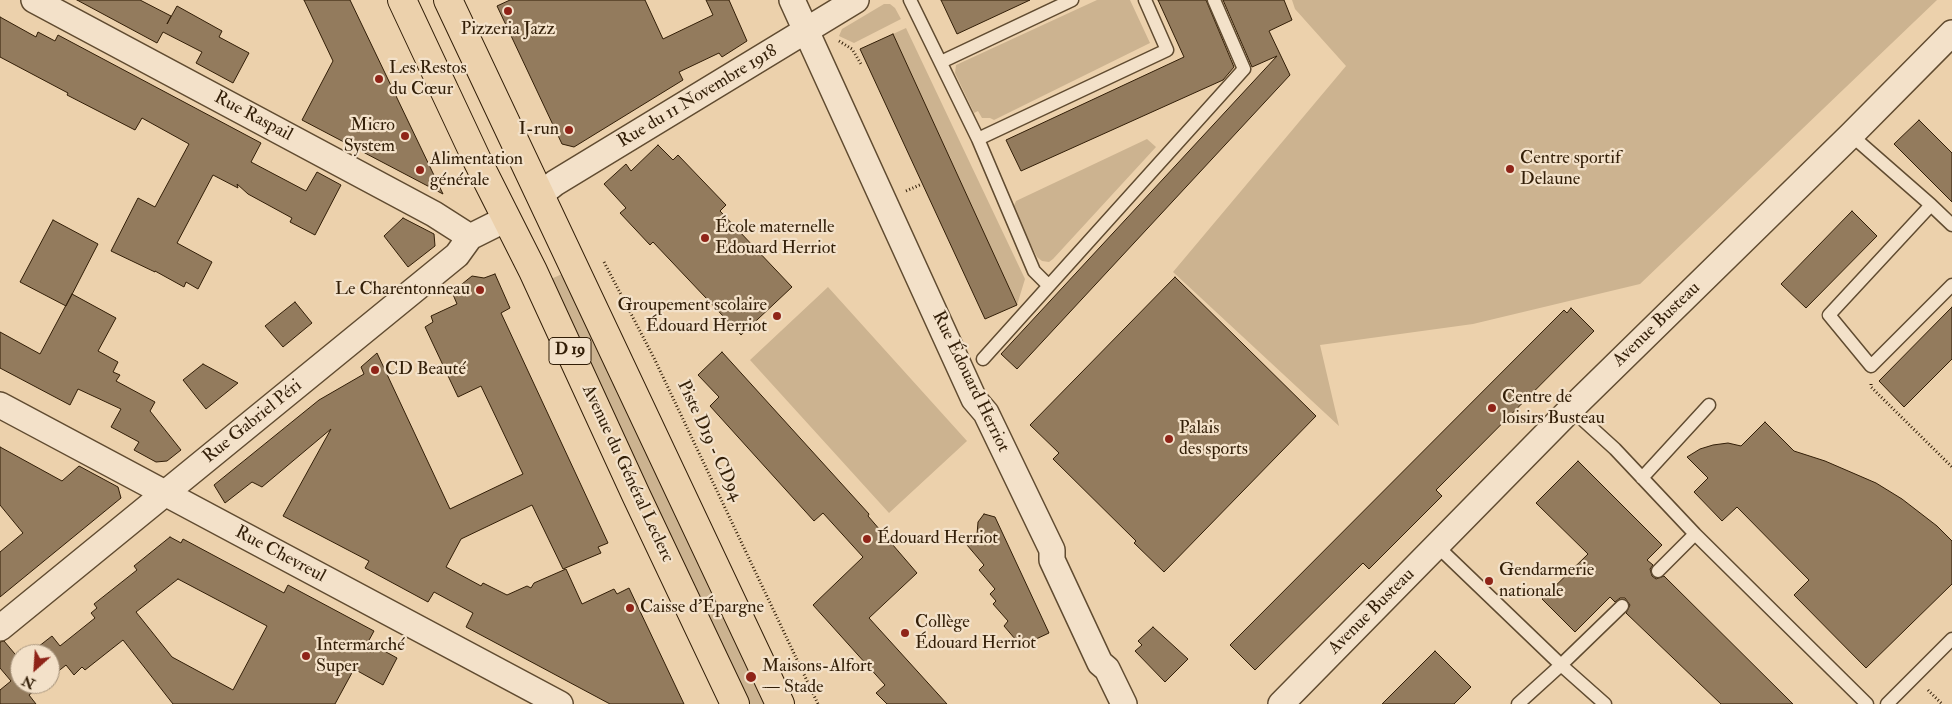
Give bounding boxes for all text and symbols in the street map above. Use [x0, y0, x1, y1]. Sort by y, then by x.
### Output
marker: Pizzeria Jazz [502, 5, 514, 17]
place label: Pizzeria Jazz [461, 19, 555, 41]
street label: Rue du 11 Novembre 1918 [614, 41, 782, 153]
place label: Les Restos du Cœur [389, 58, 467, 100]
marker: Les Restos du Cœur [373, 73, 385, 85]
street label: Rue Raspail [210, 87, 296, 147]
place label: Micro System [344, 115, 395, 158]
place label: I-run [519, 119, 559, 141]
marker: I-run [563, 124, 575, 136]
marker: Micro System [399, 130, 411, 142]
place label: Centre sportif Delaune [1520, 148, 1621, 190]
place label: Alimentation générale [430, 149, 523, 192]
marker: Centre sportif Delaune [1504, 163, 1516, 175]
marker: Alimentation générale [414, 164, 426, 176]
place label: École maternelle Edouard Herriot [715, 217, 836, 260]
marker: École maternelle Edouard Herriot [699, 232, 711, 244]
street label: Avenue Busteau [1609, 278, 1705, 372]
place label: Le Charentonneau [335, 279, 470, 301]
marker: Le Charentonneau [474, 284, 486, 296]
place label: Groupement scolaire Édouard Herriot [617, 295, 767, 338]
street label: Rue Édouard Herriot [926, 308, 1014, 456]
marker: Groupement scolaire Édouard Herriot [771, 310, 783, 322]
road number: D 19 [549, 338, 591, 364]
place label: CD Beauté [385, 359, 466, 381]
marker: CD Beauté [369, 364, 381, 376]
street label: Rue Gabriel Péri [199, 376, 307, 468]
street label: Piste D19 - CD94 [672, 377, 746, 505]
street label: Avenue du Général Leclerc [576, 382, 678, 566]
place label: Centre de loisirs Busteau [1502, 387, 1605, 429]
marker: Centre de loisirs Busteau [1486, 402, 1498, 414]
place label: Palais des sports [1179, 418, 1248, 460]
marker: Palais des sports [1163, 433, 1175, 445]
street label: Rue Chevreul [231, 522, 329, 588]
place label: Édouard Herriot [877, 528, 998, 550]
marker: Édouard Herriot [861, 533, 873, 545]
place label: Gendarmerie nationale [1499, 560, 1594, 602]
street label: Avenue Busteau [1324, 564, 1420, 660]
marker: Gendarmerie nationale [1483, 575, 1495, 587]
place label: Caisse d'Épargne [640, 597, 764, 619]
marker: Caisse d'Épargne [624, 602, 636, 614]
place label: Collège Édouard Herriot [915, 612, 1036, 654]
marker: Collège Édouard Herriot [899, 627, 911, 639]
place label: Intermarché Super [316, 635, 405, 678]
north arrow [10, 644, 60, 694]
marker: Intermarché Super [300, 650, 312, 662]
place label: Maisons-Alfort — Stade [762, 656, 872, 699]
marker: Maisons-Alfort — Stade [744, 670, 758, 684]
text: N [19, 672, 38, 692]

